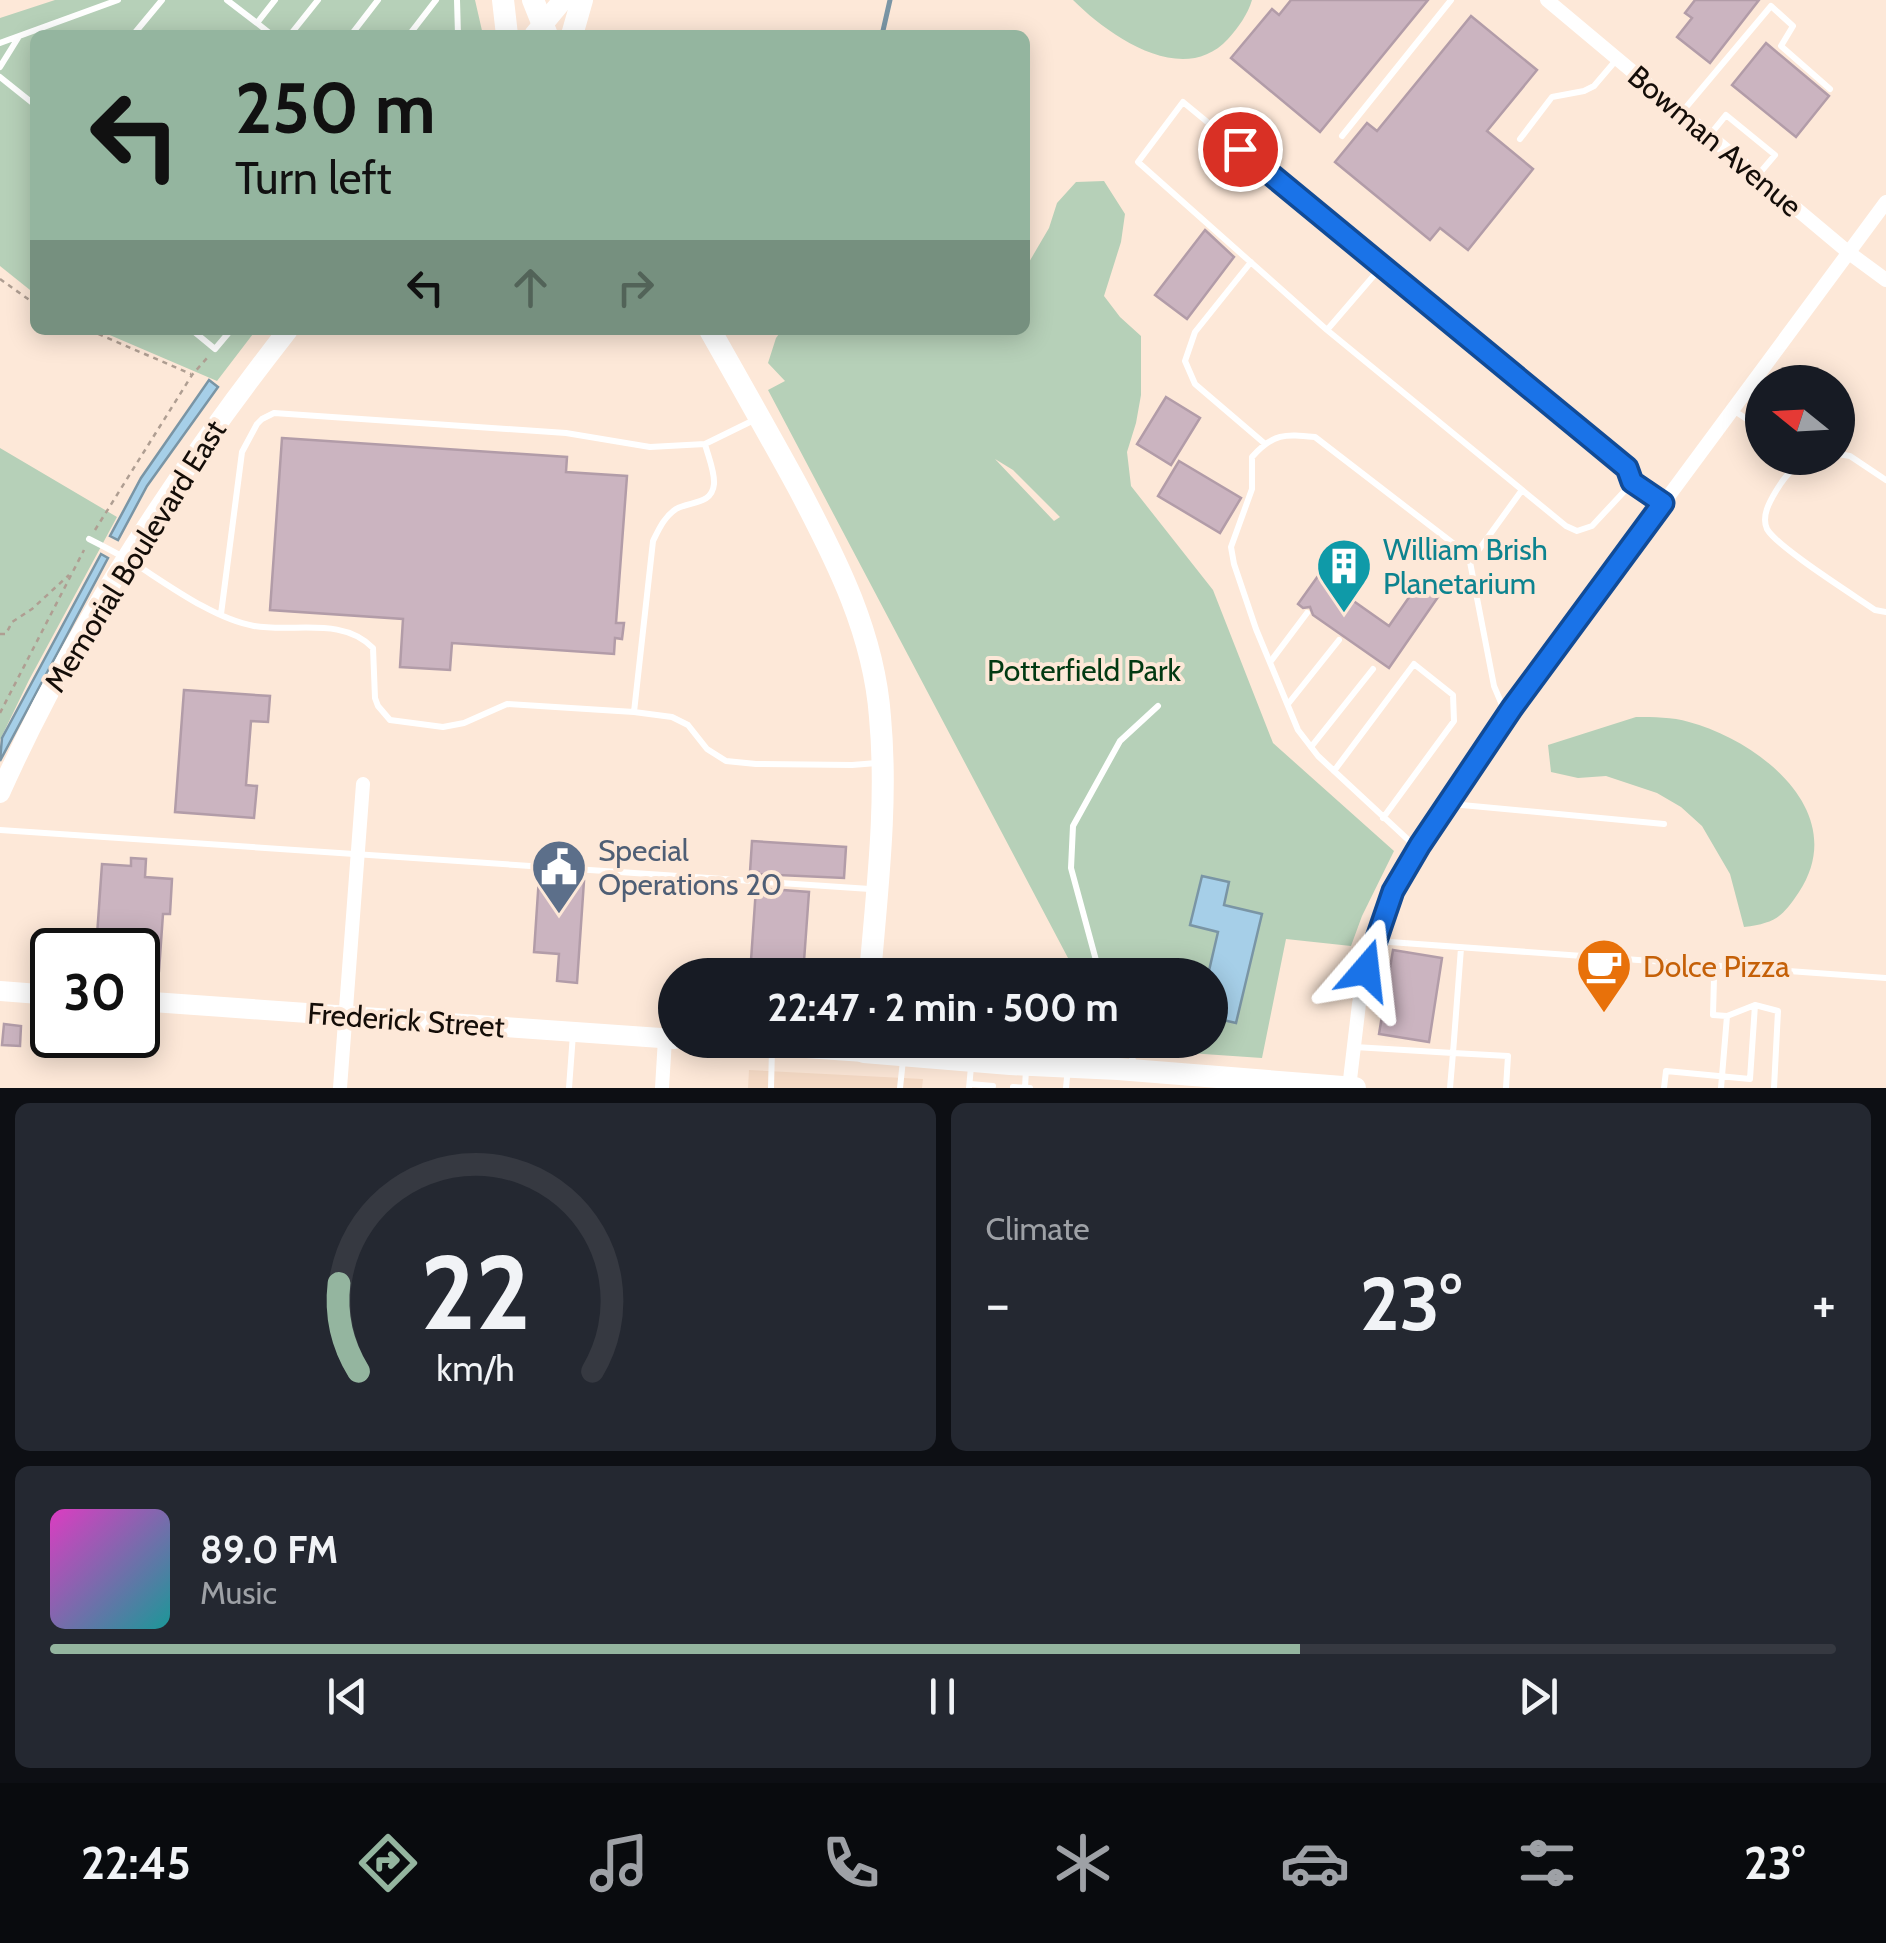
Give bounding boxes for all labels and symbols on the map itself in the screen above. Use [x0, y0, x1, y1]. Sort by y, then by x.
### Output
street label: Bowman Avenue [1621, 58, 1809, 224]
pin [1198, 107, 1283, 192]
north arrow [1745, 365, 1855, 475]
street label: Memorial Boulevard East [36, 413, 234, 699]
place label: William Brish Planetarium [1383, 531, 1548, 602]
building icon: William Brish Planetarium [1314, 536, 1374, 615]
park label: Potterfield Park [987, 652, 1182, 689]
place label: Special Operations 20 [598, 832, 782, 903]
public building icon: Special Operations 20 [529, 837, 589, 916]
position arrow [1314, 918, 1418, 1022]
speed limit sign: 30 [30, 928, 160, 1058]
cafe icon: Dolce Pizza [1574, 936, 1634, 1015]
place label: Dolce Pizza [1643, 948, 1790, 985]
street label: Frederick Street [306, 995, 506, 1045]

